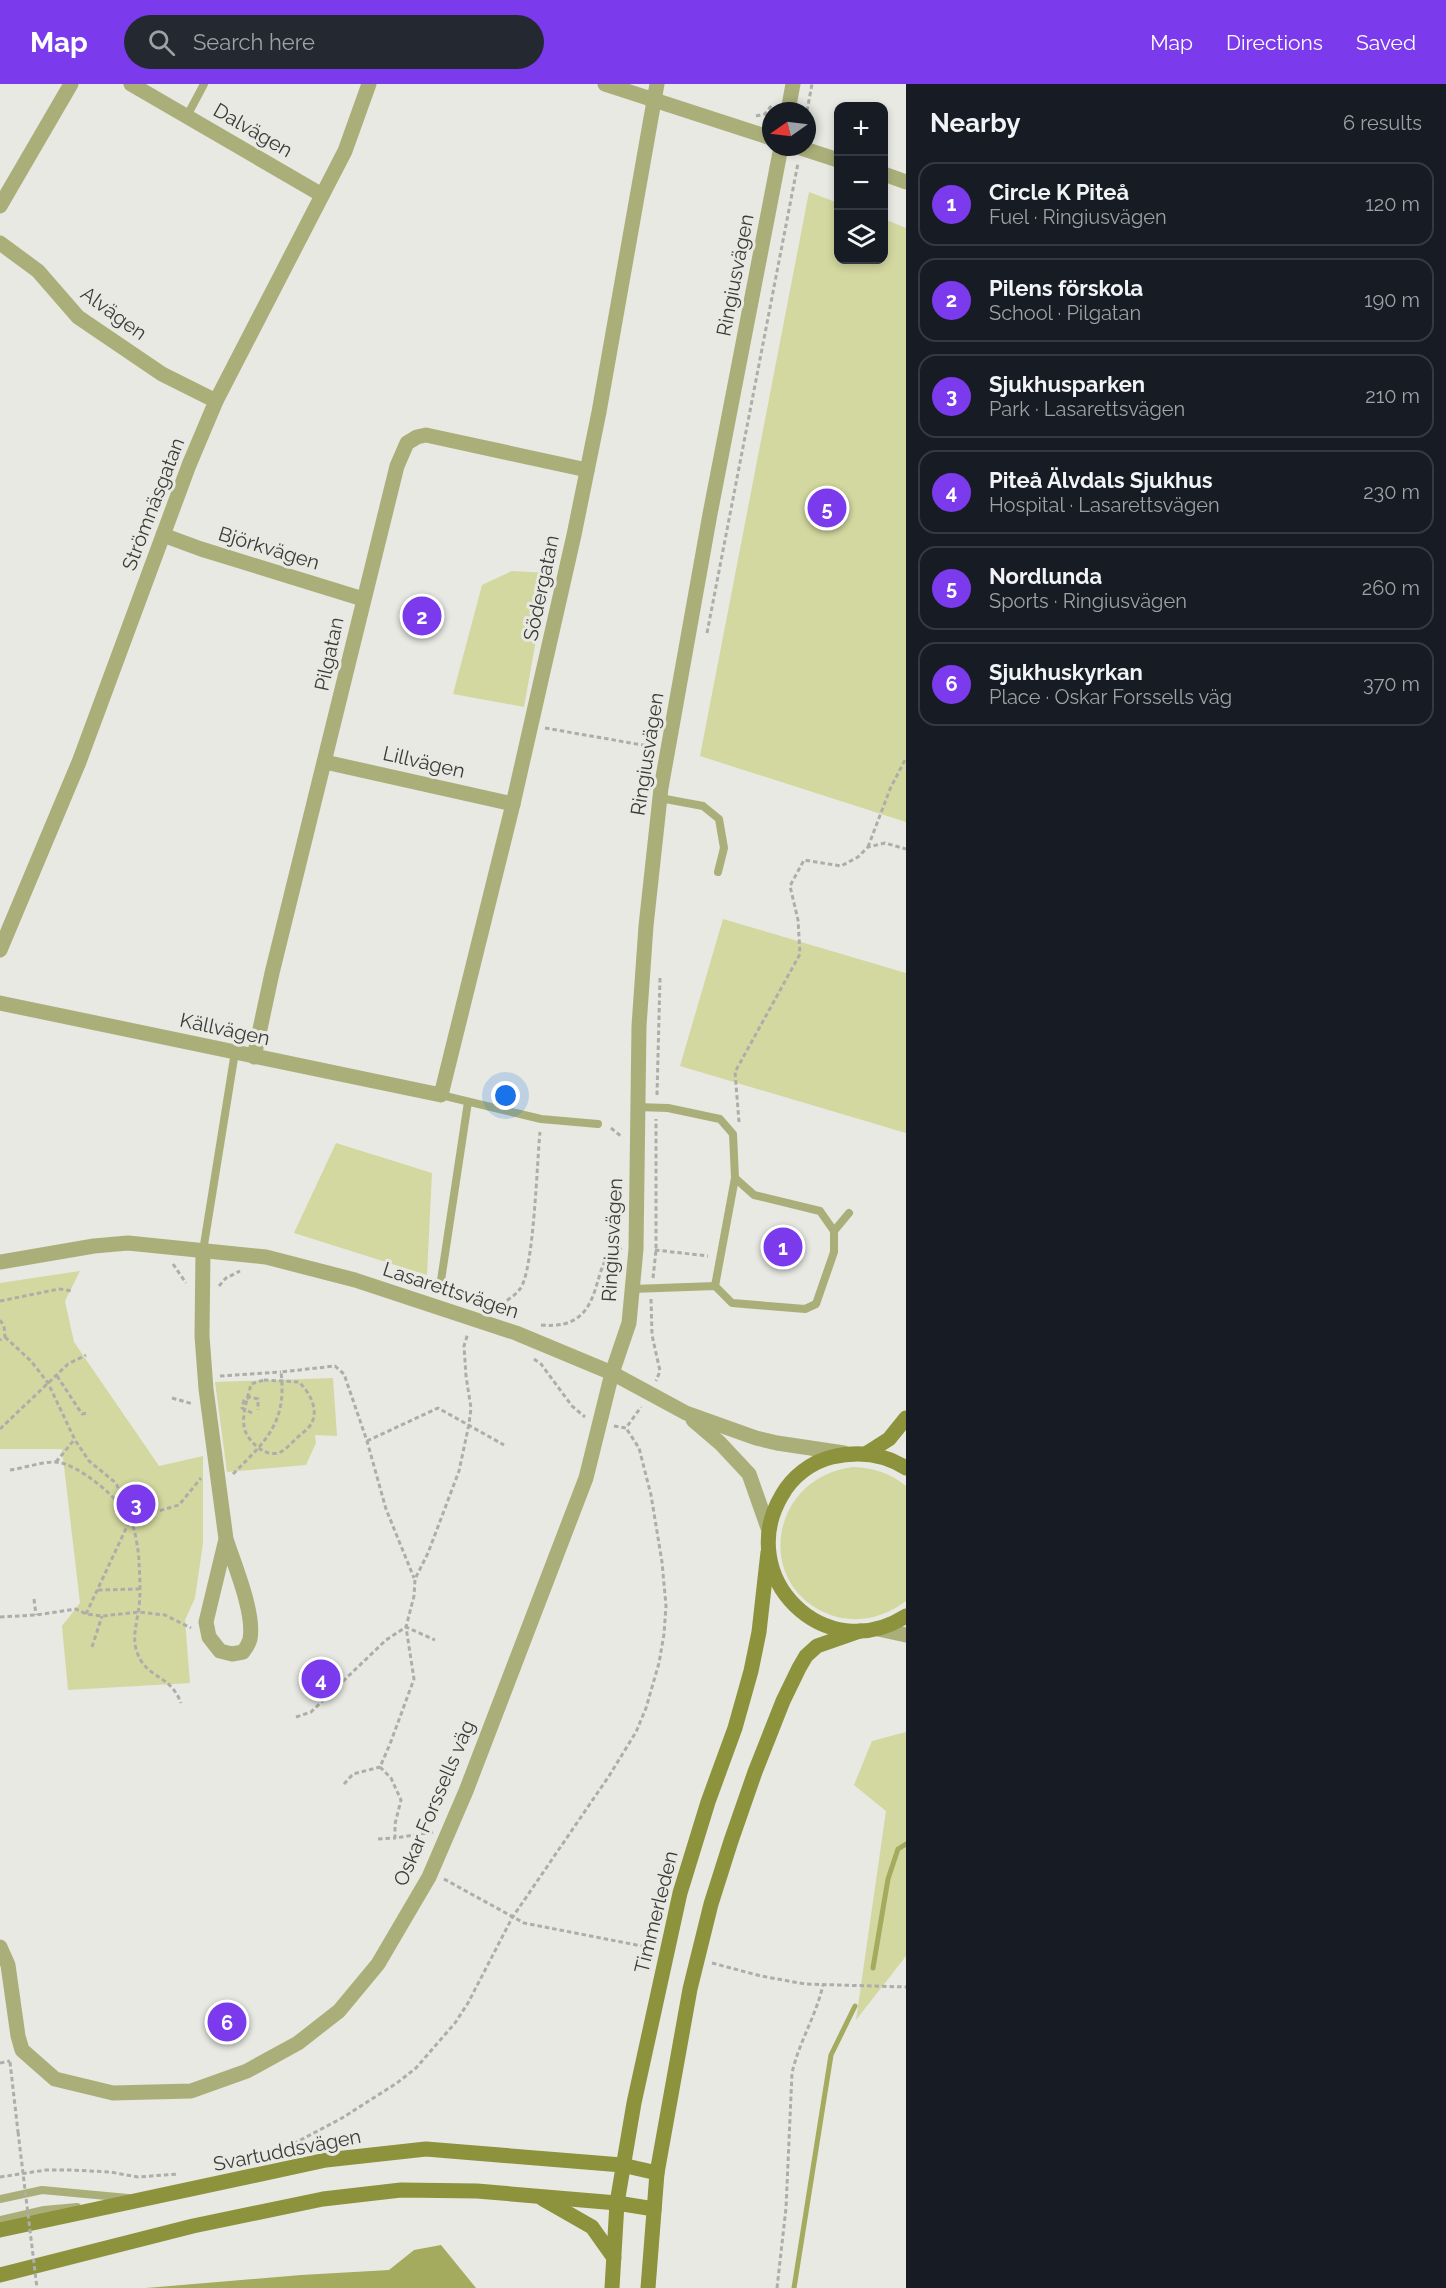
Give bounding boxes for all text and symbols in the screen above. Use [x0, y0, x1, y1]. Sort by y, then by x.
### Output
search box [124, 15, 544, 69]
text: Map [30, 26, 88, 59]
icon: search [145, 26, 178, 59]
text: Search here [193, 29, 315, 55]
text: Map [1150, 30, 1193, 55]
text: Directions [1226, 30, 1323, 55]
text: Saved [1356, 30, 1416, 55]
street label: Dalvägen [209, 98, 297, 162]
north arrow [762, 102, 816, 156]
map controls [834, 102, 888, 264]
button: + [834, 102, 888, 156]
text: Nearby [930, 108, 1020, 138]
text: 6 results [1343, 111, 1422, 135]
button: − [834, 156, 888, 210]
text: Circle K Piteå [989, 179, 1129, 205]
text: 1 [947, 192, 956, 216]
text: 120 m [1365, 192, 1420, 216]
text: Fuel · Ringiusvägen [989, 205, 1167, 229]
button: layers [834, 210, 888, 264]
street label: Ringiusvägen [711, 212, 759, 338]
text: Pilens förskola [989, 275, 1143, 301]
street label: Alvägen [76, 281, 152, 345]
text: 2 [946, 288, 957, 312]
text: 190 m [1364, 288, 1420, 312]
text: School · Pilgatan [989, 301, 1141, 325]
text: Sjukhusparken [989, 371, 1145, 397]
text: 3 [946, 384, 957, 408]
text: 210 m [1365, 384, 1420, 408]
text: Park · Lasarettsvägen [989, 397, 1185, 421]
street label: Strömnäsgatan [117, 434, 189, 574]
text: Piteå Älvdals Sjukhus [989, 467, 1213, 493]
text: 4 [946, 480, 957, 504]
text: 230 m [1363, 480, 1420, 504]
pin: 5 [808, 486, 846, 530]
text: Hospital · Lasarettsvägen [989, 493, 1220, 517]
street label: Björkvägen [216, 521, 322, 575]
street label: Södergatan [518, 533, 564, 643]
text: Nordlunda [989, 563, 1102, 589]
text: 5 [946, 576, 957, 600]
text: 260 m [1362, 576, 1420, 600]
text: Sports · Ringiusvägen [989, 589, 1187, 613]
pin: 2 [402, 594, 442, 638]
street label: Pilgatan [309, 615, 349, 693]
text: Sjukhuskyrkan [989, 659, 1143, 685]
text: 6 [945, 672, 958, 696]
text: 370 m [1363, 672, 1420, 696]
text: Place · Oskar Forssells väg [989, 685, 1232, 709]
street label: Ringiusvägen [625, 691, 669, 817]
street label: Lillvägen [381, 741, 467, 783]
street label: Källvägen [178, 1008, 272, 1050]
your location [491, 1081, 520, 1110]
street label: Ringiusvägen [597, 1177, 627, 1303]
pin: 1 [764, 1224, 802, 1270]
street label: Lasarettsvägen [380, 1257, 522, 1323]
pin: 3 [116, 1482, 156, 1526]
pin: 4 [302, 1656, 340, 1702]
street label: Oskar Forssells väg [388, 1717, 480, 1889]
street label: Timmerleden [629, 1848, 683, 1976]
pin: 6 [208, 2000, 246, 2044]
street label: Svartuddsvägen [211, 2124, 363, 2176]

